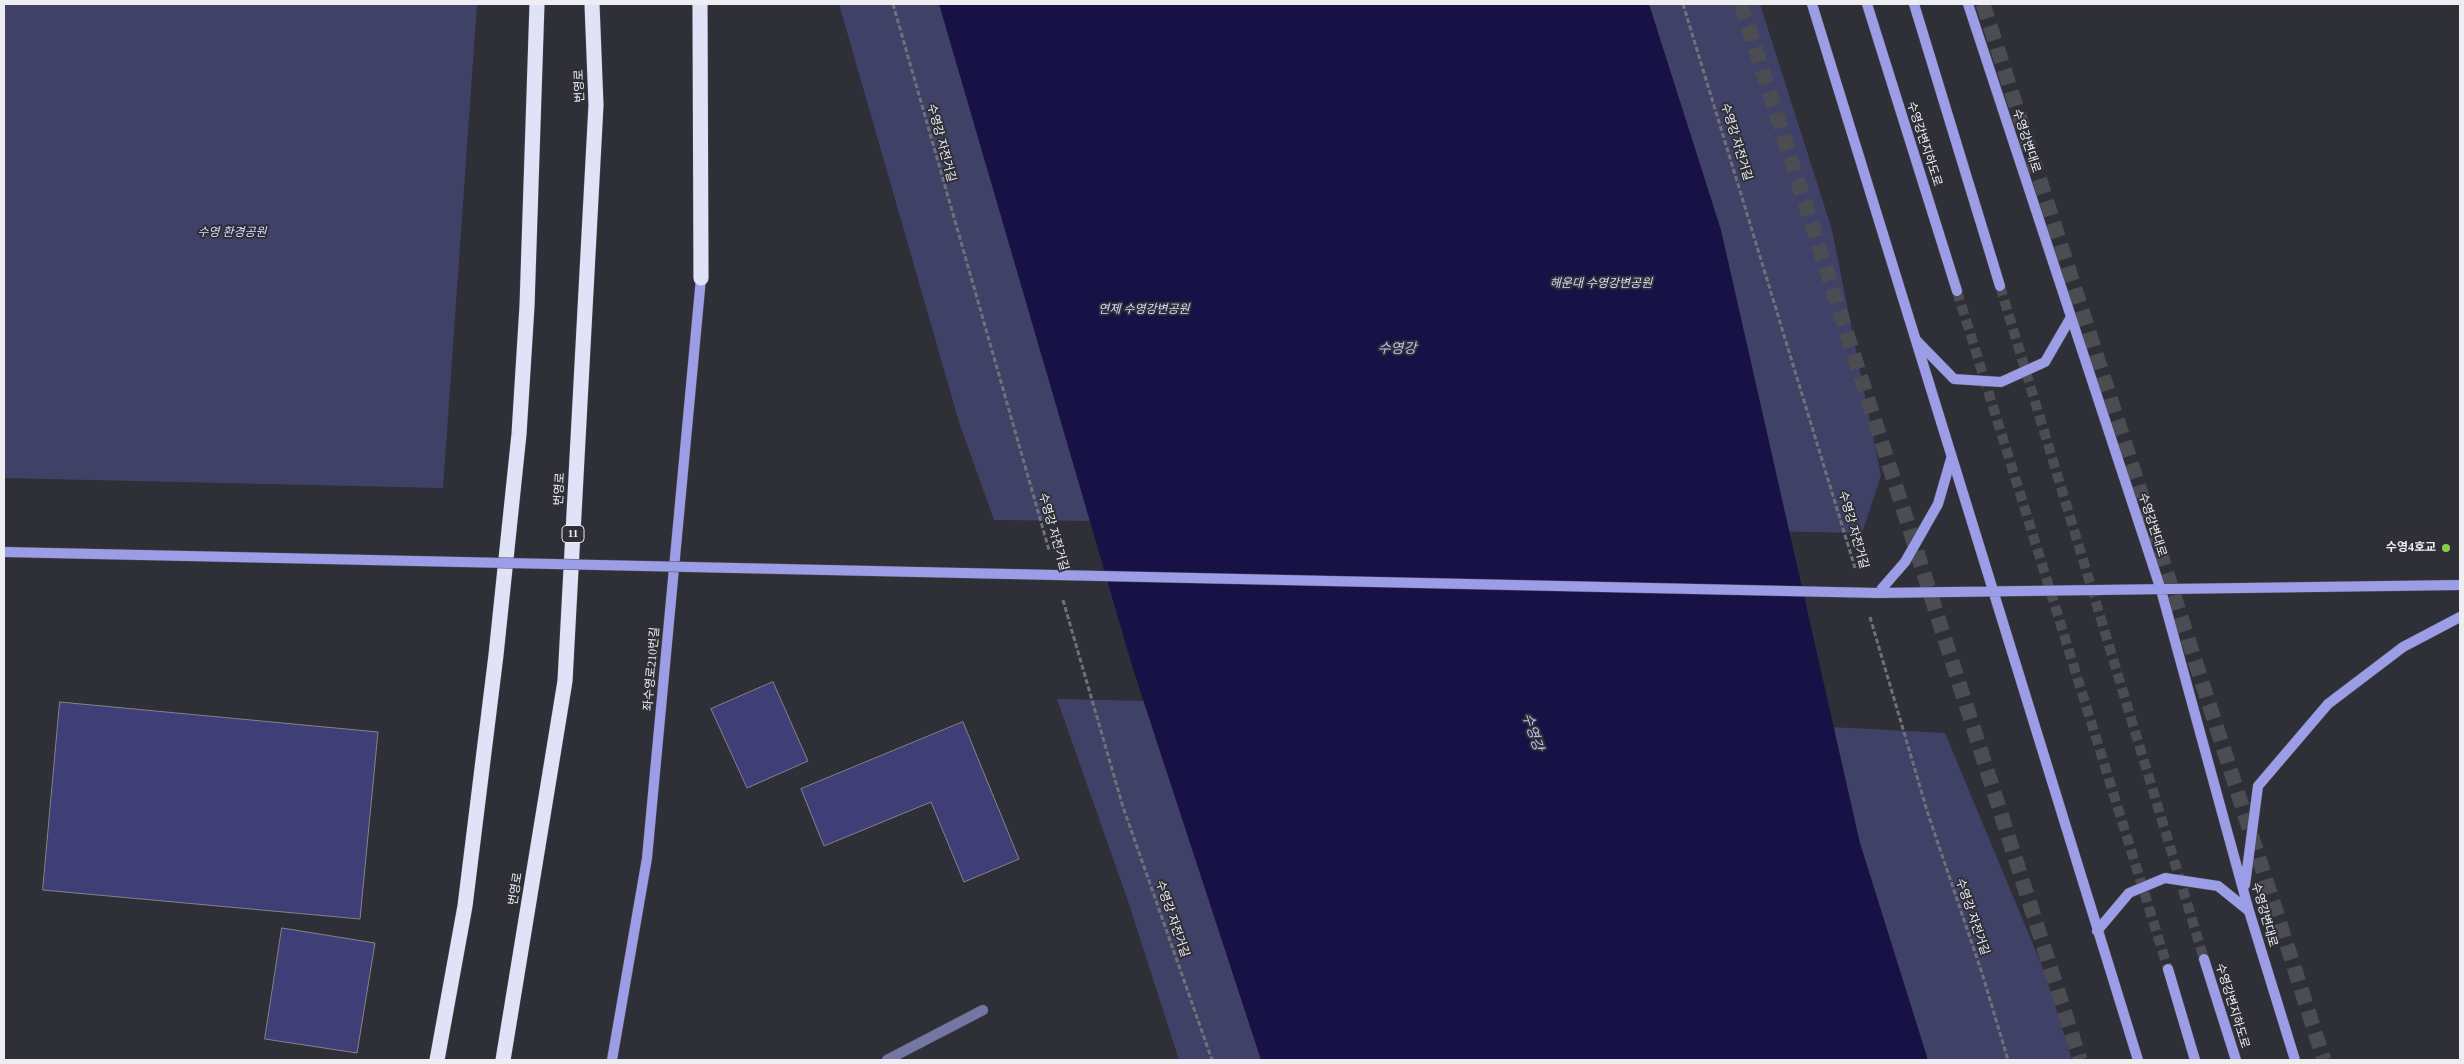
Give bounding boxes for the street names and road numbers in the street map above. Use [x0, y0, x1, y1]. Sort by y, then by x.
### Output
street label: 번영로 [572, 69, 588, 103]
street label: 수영강변지하도로 [1904, 100, 1944, 188]
street label: 수영강 자전거길 [924, 102, 958, 184]
street label: 수영강 자전거길 [1717, 102, 1755, 182]
street label: 수영강변대로 [2009, 107, 2043, 175]
street label: 번영로 [552, 472, 568, 506]
street label: 수영강 자전거길 [1835, 489, 1871, 571]
street label: 수영강 자전거길 [1035, 491, 1071, 573]
street label: 수영강변대로 [2135, 491, 2169, 559]
road number: 11 [562, 526, 584, 542]
street label: 좌수영로210번길 [641, 626, 663, 712]
street label: 번영로 [506, 872, 526, 906]
street label: 수영강 자전거길 [1952, 877, 1992, 957]
street label: 수영강 자전거길 [1152, 879, 1192, 959]
street label: 수영강변대로 [2248, 881, 2280, 949]
street label: 수영강변지하도로 [2212, 962, 2252, 1050]

